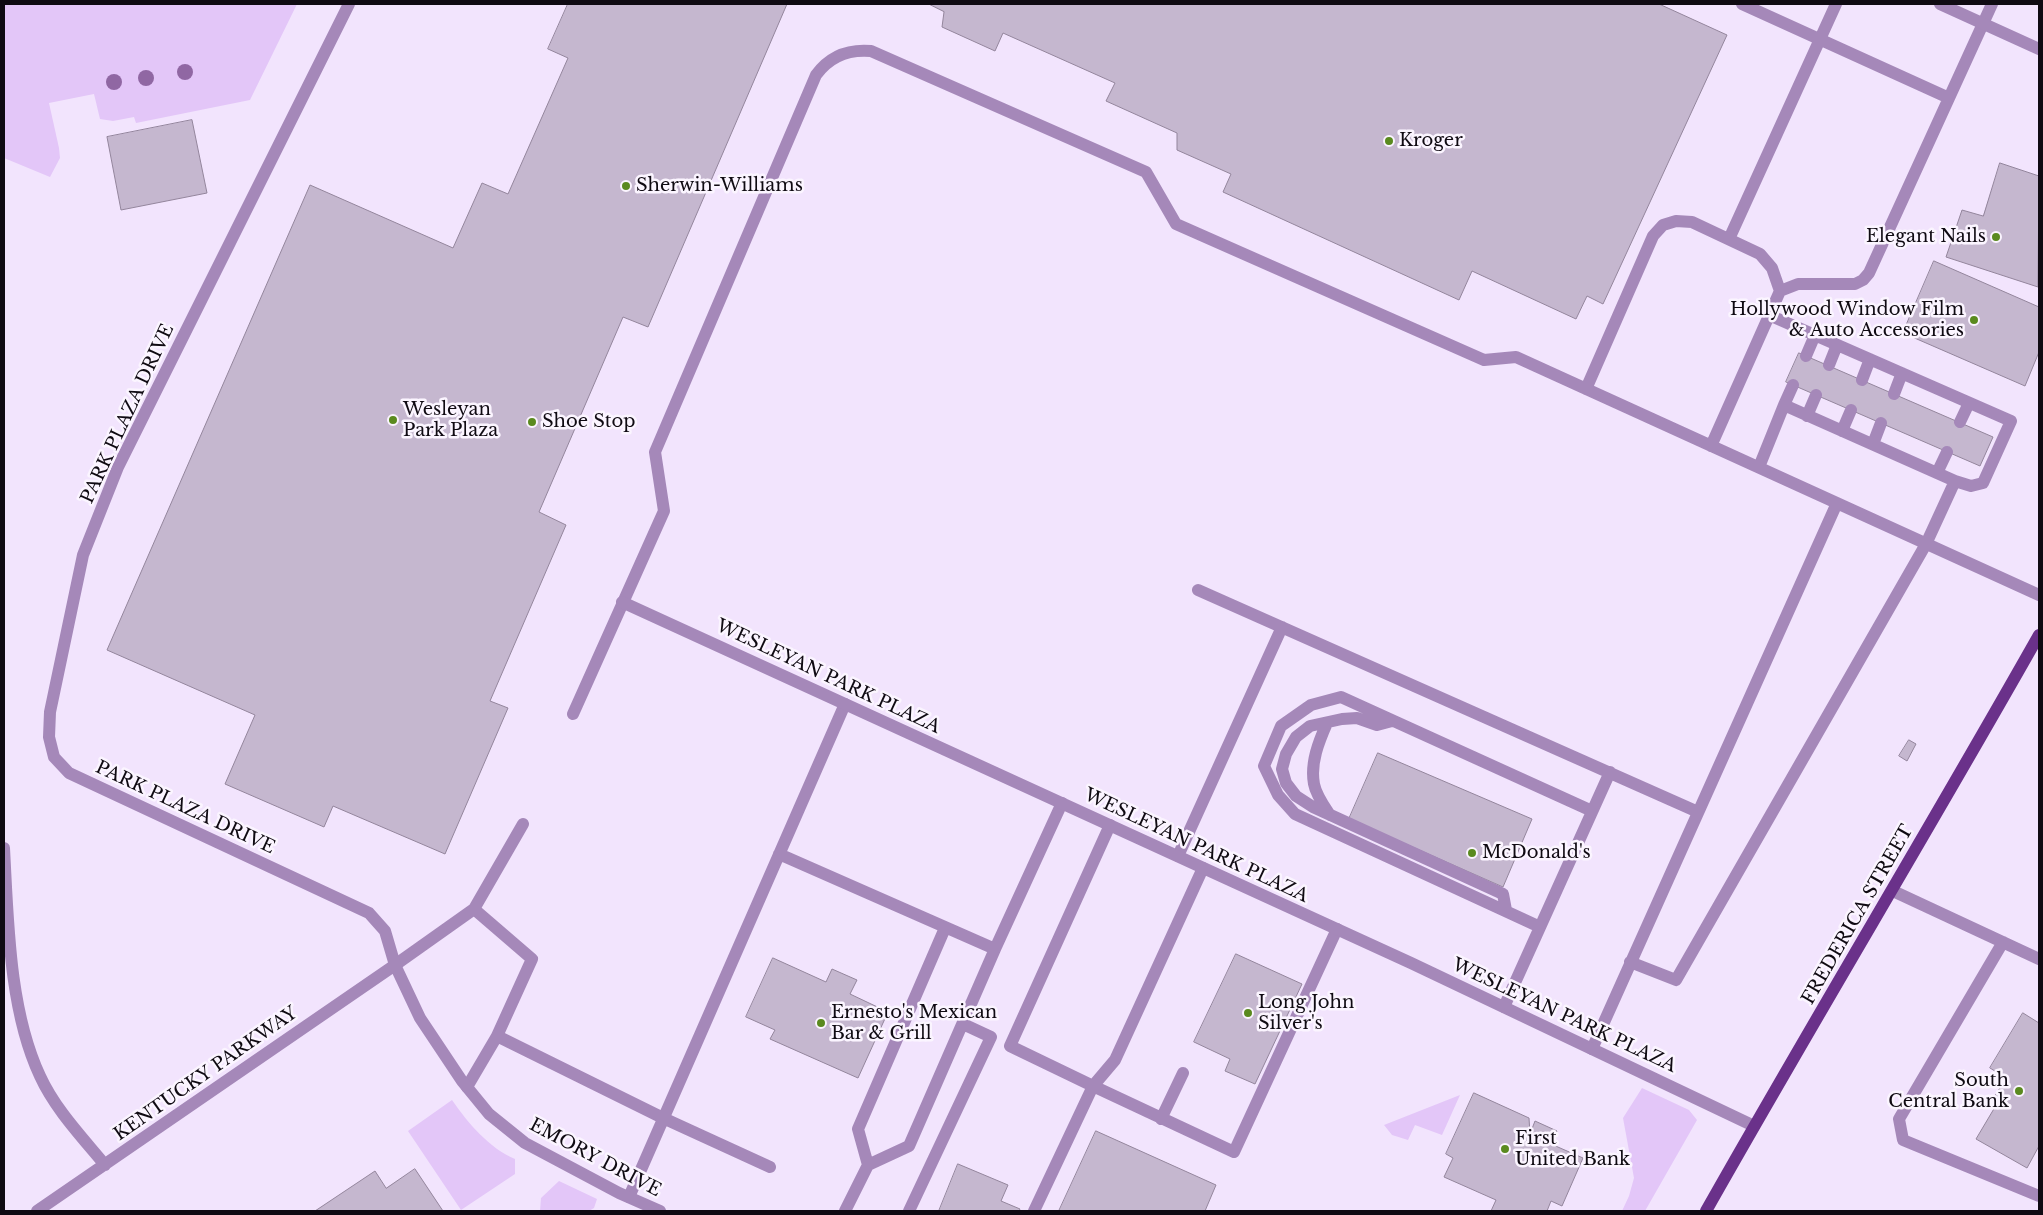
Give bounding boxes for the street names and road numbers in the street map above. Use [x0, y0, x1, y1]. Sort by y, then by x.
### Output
street label: PARK PLAZA DRIVE [77, 321, 179, 507]
street label: WESLEYAN PARK PLAZA [712, 615, 944, 739]
street label: PARK PLAZA DRIVE [92, 757, 278, 859]
street label: WESLEYAN PARK PLAZA [1080, 784, 1312, 908]
street label: FREDERICA STREET [1798, 821, 1918, 1009]
street label: WESLEYAN PARK PLAZA [1448, 954, 1680, 1078]
street label: KENTUCKY PARKWAY [110, 1002, 302, 1146]
street label: EMORY DRIVE [526, 1114, 664, 1202]

